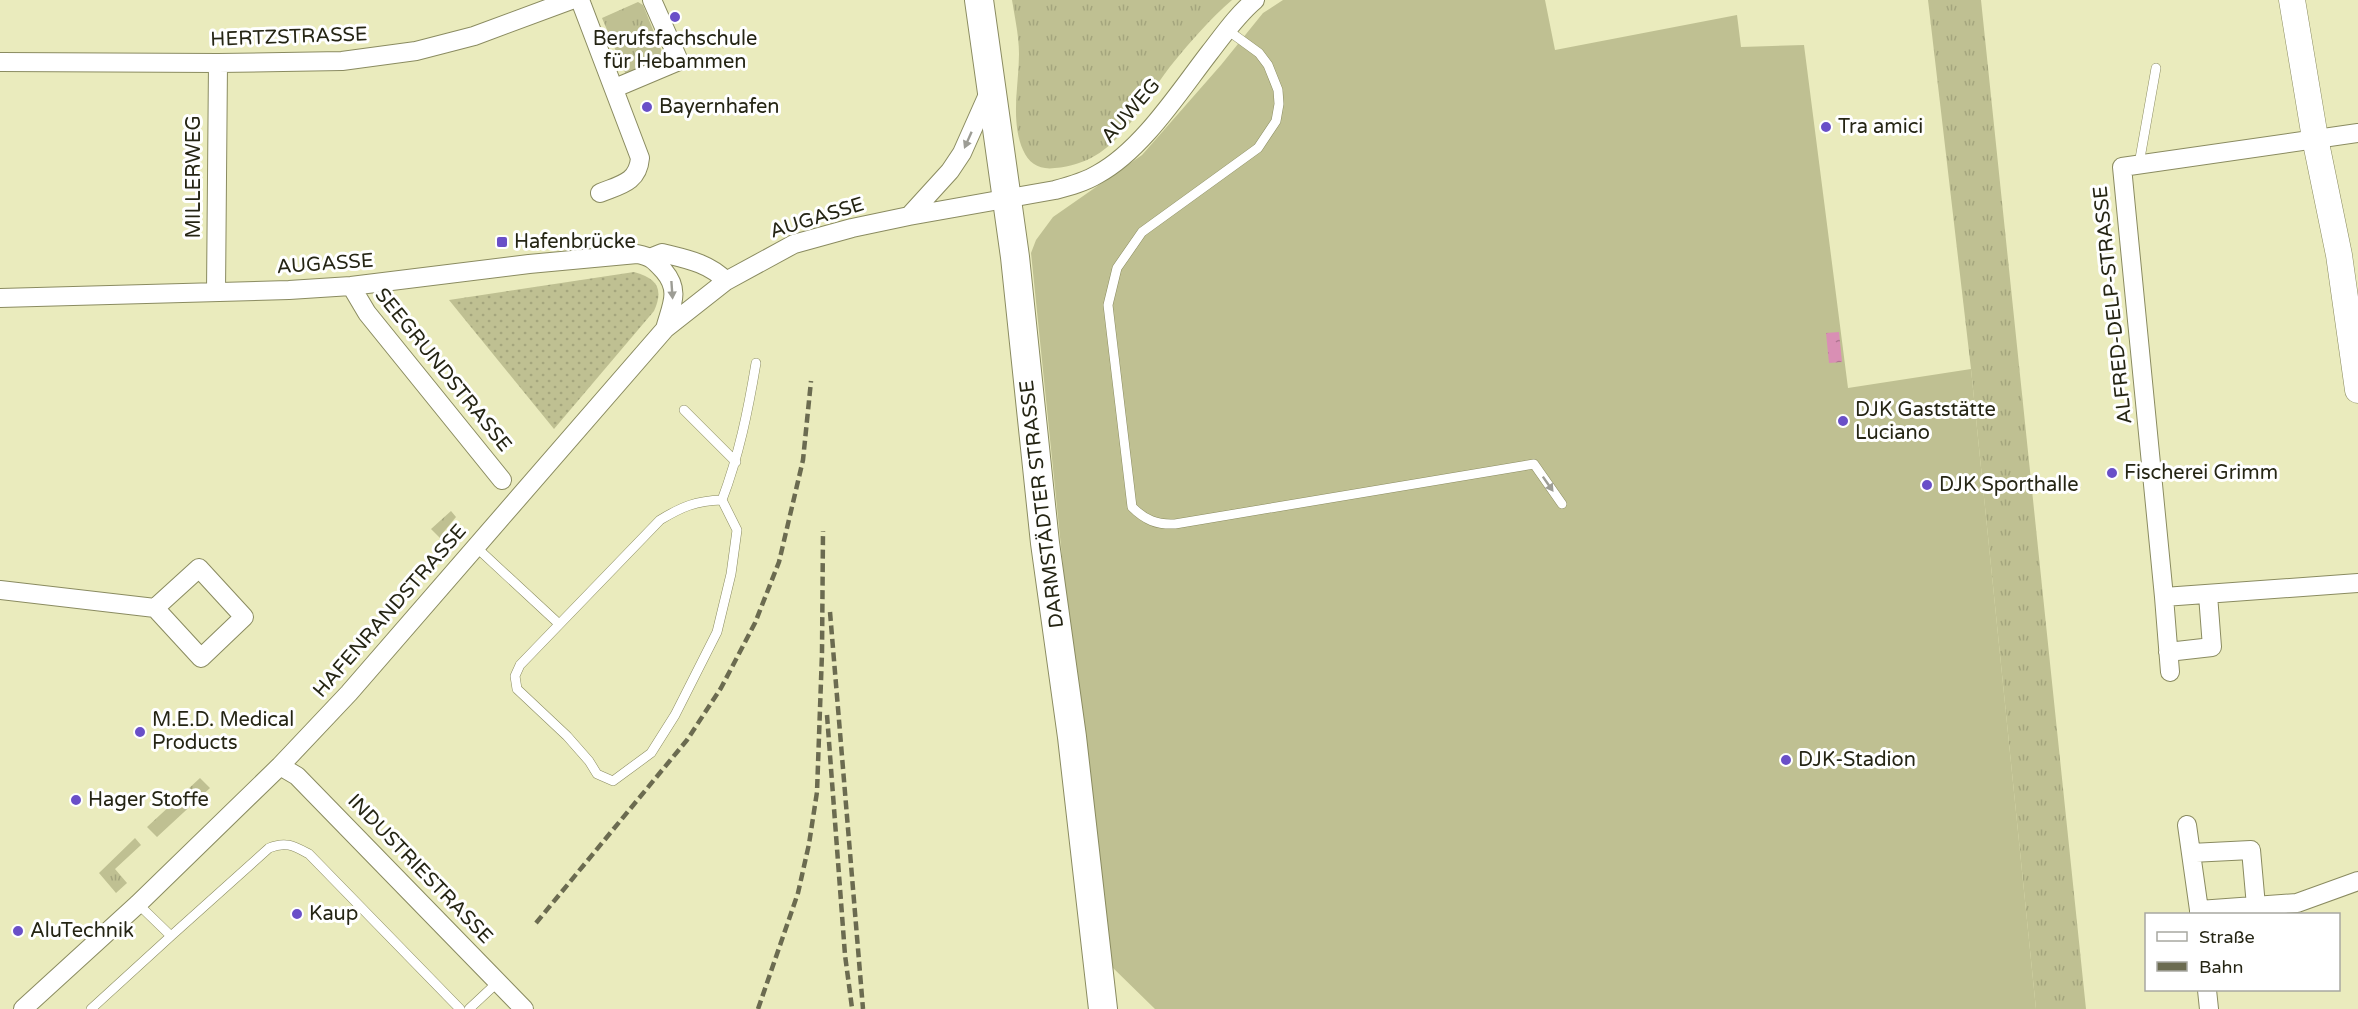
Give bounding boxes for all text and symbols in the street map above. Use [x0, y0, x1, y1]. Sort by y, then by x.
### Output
marker: Berufsfachschule für Hebammen [668, 10, 682, 24]
street label: HERTZSTRASSE [210, 22, 368, 52]
place label: Berufsfachschule für Hebammen [593, 27, 757, 74]
street label: AUWEG [1096, 74, 1166, 148]
place label: Bayernhafen [659, 95, 779, 119]
marker: Bayernhafen [640, 100, 654, 114]
street label: MILLERWEG [182, 115, 206, 239]
place label: Tra amici [1838, 115, 1923, 139]
marker: Tra amici [1819, 120, 1833, 134]
one-way arrow [963, 132, 973, 150]
street label: ALFRED-DELP-STRASSE [2089, 185, 2137, 425]
street label: AUGASSE [767, 192, 867, 244]
place label: Hafenbrücke [514, 230, 636, 254]
marker: Hafenbrücke [495, 235, 509, 249]
street label: AUGASSE [276, 249, 374, 279]
one-way arrow [667, 281, 677, 300]
street label: SEEGRUNDSTRASSE [370, 283, 516, 457]
street label: DARMSTÄDTER STRASSE [1015, 379, 1069, 629]
place label: DJK Gaststätte Luciano [1855, 398, 1996, 445]
marker: DJK Gaststätte Luciano [1836, 414, 1850, 428]
place label: Fischerei Grimm [2124, 461, 2278, 485]
marker: Fischerei Grimm [2105, 466, 2119, 480]
place label: DJK Sporthalle [1939, 473, 2078, 497]
one-way arrow [1542, 475, 1554, 491]
marker: DJK Sporthalle [1920, 478, 1934, 492]
street label: HAFENRANDSTRASSE [308, 520, 472, 702]
place label: M.E.D. Medical Products [152, 708, 294, 755]
marker: M.E.D. Medical Products [133, 725, 147, 739]
place label: DJK-Stadion [1798, 748, 1916, 772]
marker: DJK-Stadion [1779, 753, 1793, 767]
place label: Hager Stoffe [88, 788, 209, 812]
street label: INDUSTRIESTRASSE [342, 789, 498, 949]
marker: Hager Stoffe [69, 793, 83, 807]
place label: Kaup [309, 902, 358, 926]
marker: Kaup [290, 907, 304, 921]
legend [2145, 913, 2340, 991]
place label: AluTechnik [30, 919, 134, 943]
marker: AluTechnik [11, 924, 25, 938]
text: Straße [2199, 926, 2255, 948]
text: Bahn [2199, 956, 2244, 978]

